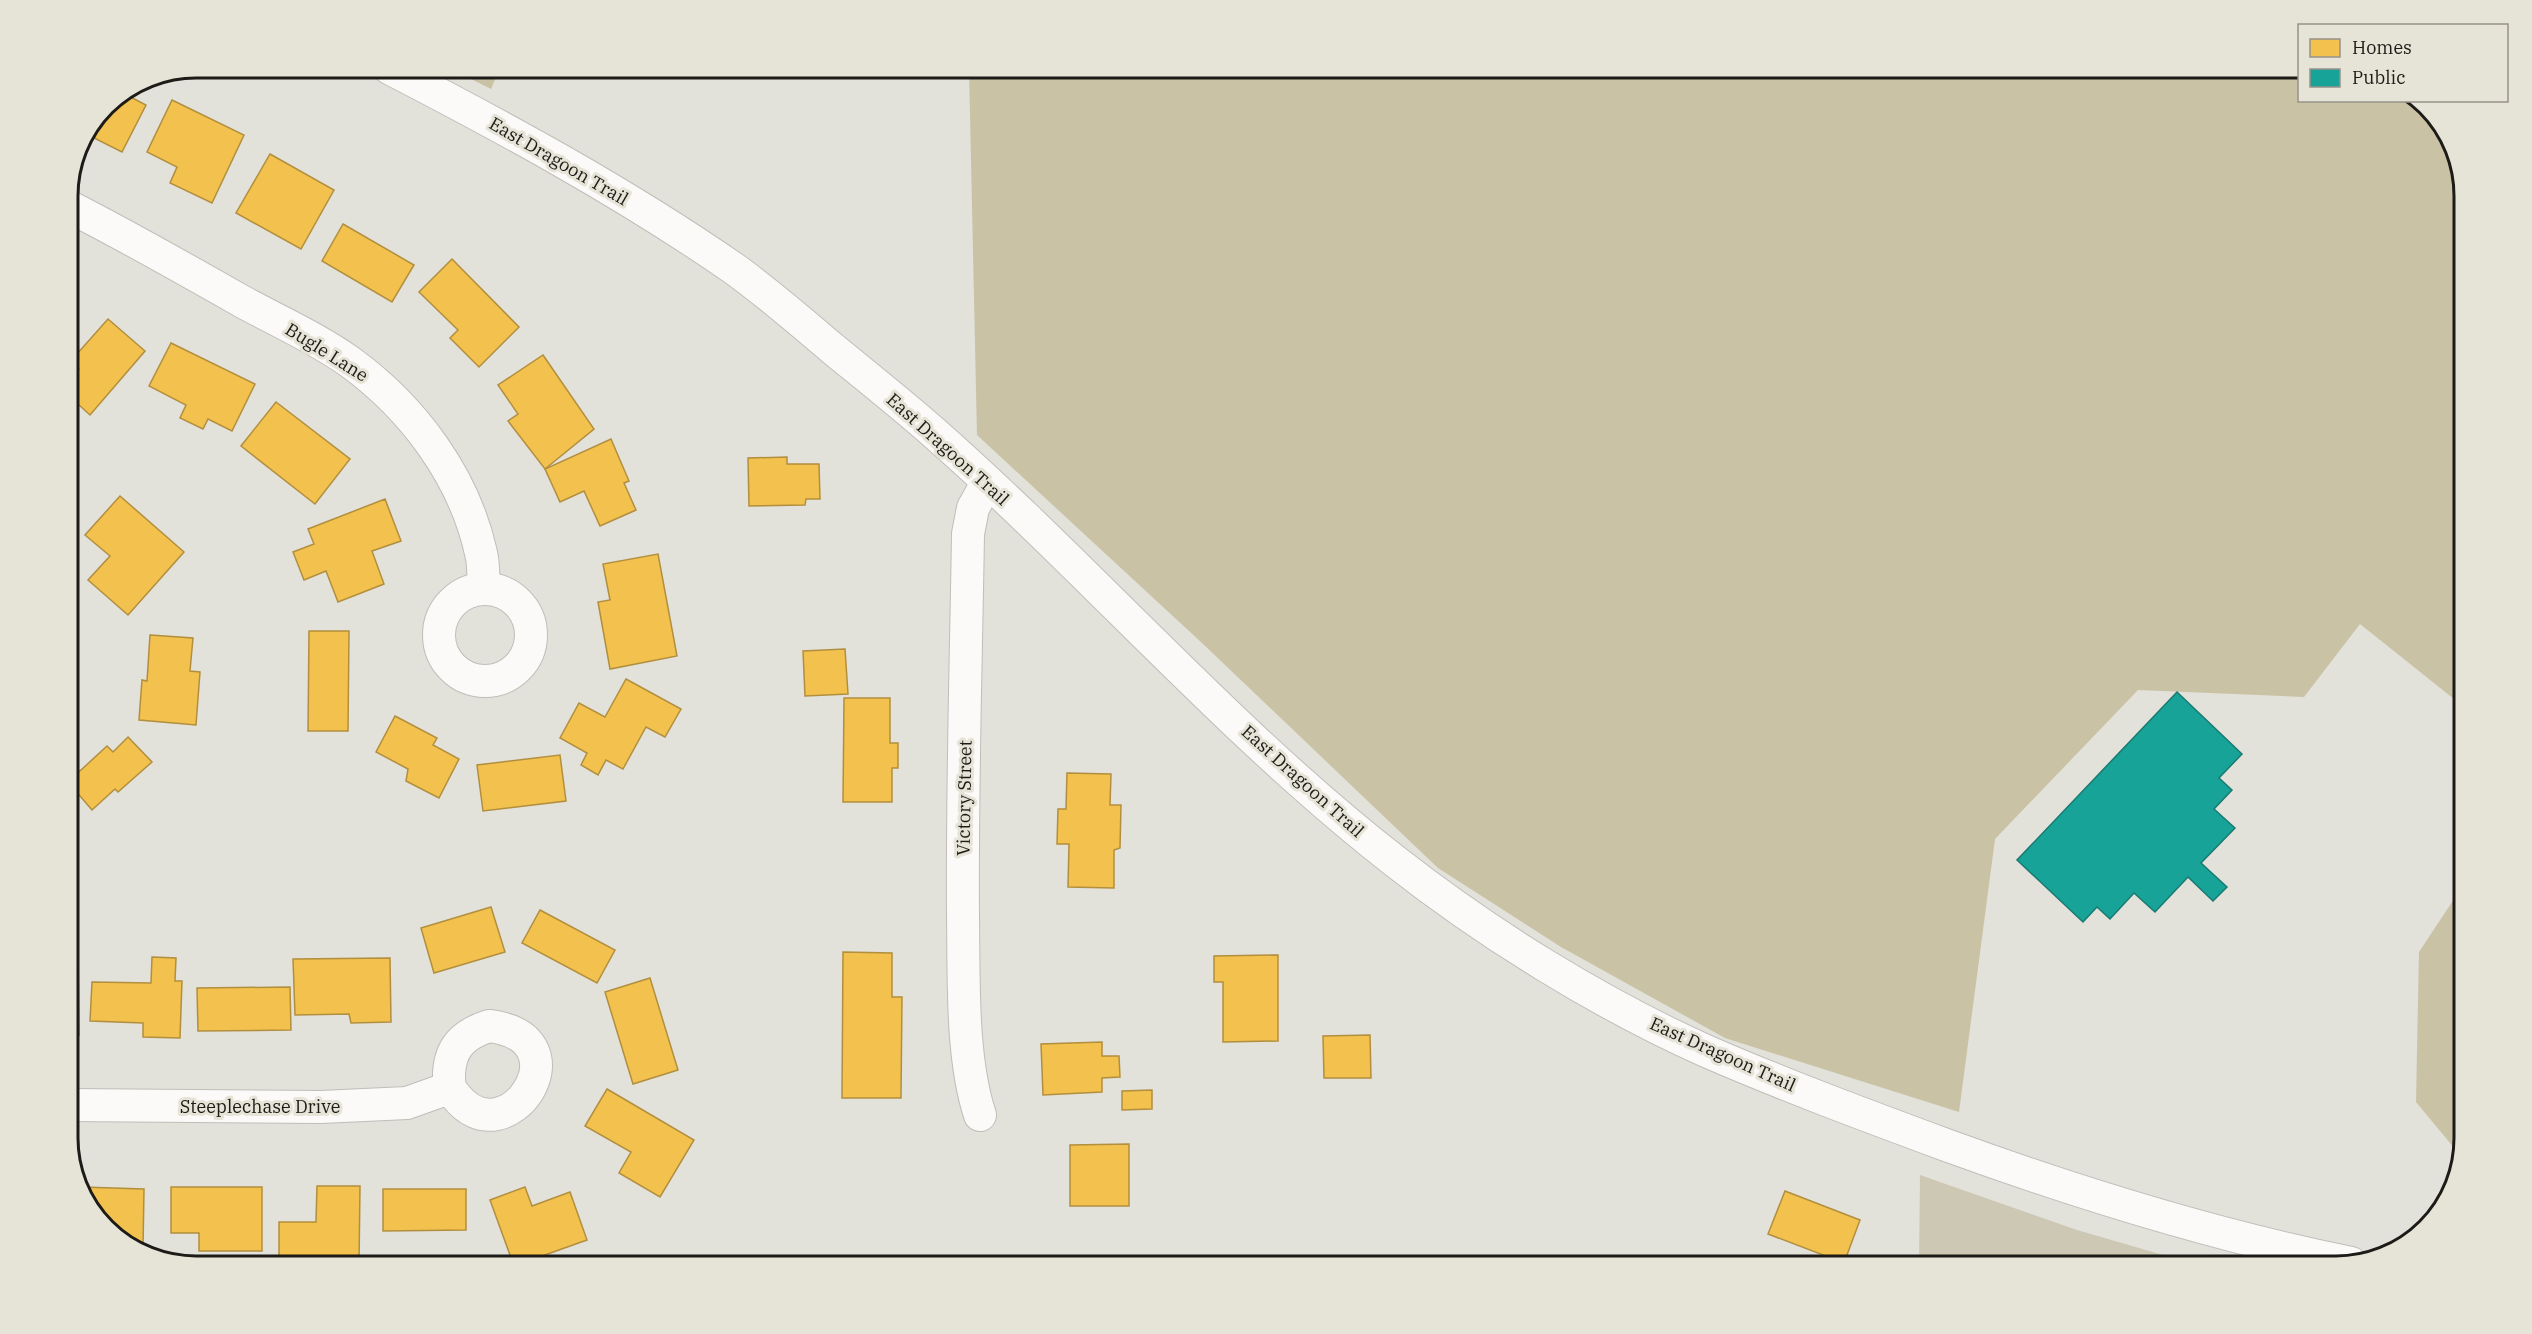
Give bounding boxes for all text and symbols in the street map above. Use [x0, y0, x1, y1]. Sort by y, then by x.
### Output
legend [2298, 24, 2508, 102]
text: Homes [2352, 36, 2412, 59]
text: Public [2352, 66, 2406, 89]
street label: East Dragoon Trail [485, 112, 633, 210]
street label: Bugle Lane [281, 317, 373, 387]
street label: East Dragoon Trail [882, 388, 1014, 510]
street label: East Dragoon Trail [1237, 720, 1369, 842]
street label: Victory Street [951, 740, 977, 856]
street label: East Dragoon Trail [1647, 1012, 1799, 1096]
street label: Steeplechase Drive [180, 1095, 340, 1118]

